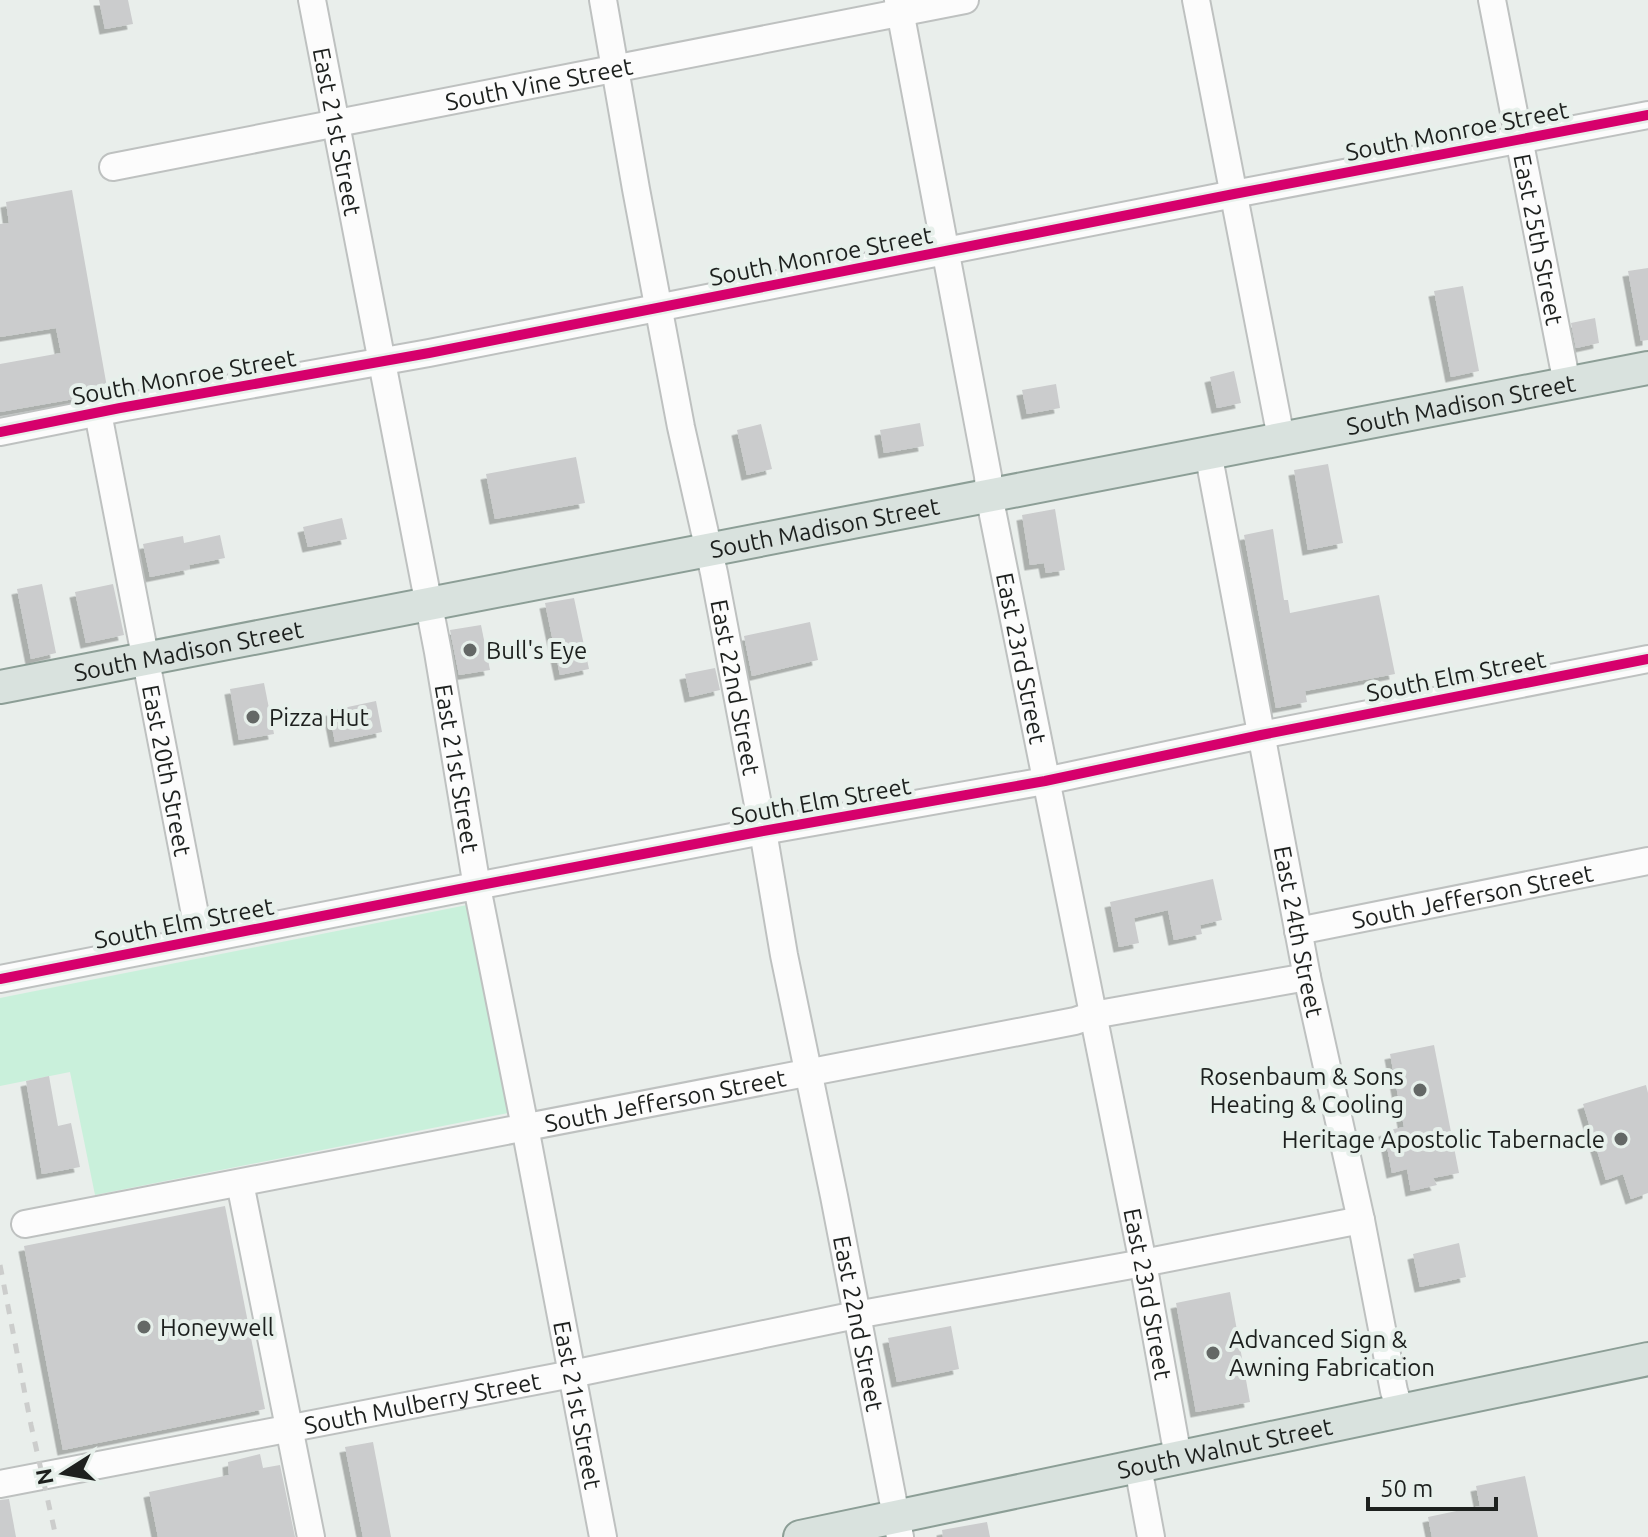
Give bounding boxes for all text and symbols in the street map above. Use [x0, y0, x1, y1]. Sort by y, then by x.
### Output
street label: East 21st Street [308, 45, 367, 218]
street label: South Vine Street [443, 52, 635, 115]
street label: South Monroe Street [1343, 96, 1571, 166]
street label: East 25th Street [1509, 152, 1569, 328]
street label: South Monroe Street [707, 221, 935, 291]
street label: South Monroe Street [70, 344, 298, 410]
street label: South Madison Street [1344, 369, 1578, 440]
street label: South Madison Street [708, 492, 942, 563]
street label: East 23rd Street [991, 570, 1052, 747]
street label: East 22nd Street [706, 597, 766, 778]
street label: South Madison Street [72, 615, 306, 686]
place label: Bull's Eye [486, 637, 587, 664]
marker: Bull's Eye [461, 641, 479, 659]
street label: South Elm Street [1364, 645, 1548, 707]
street label: East 20th Street [137, 682, 197, 859]
street label: East 21st Street [430, 682, 485, 855]
place label: Pizza Hut [269, 704, 369, 731]
marker: Pizza Hut [244, 708, 262, 726]
street label: South Elm Street [729, 772, 913, 830]
street label: East 24th Street [1269, 844, 1329, 1020]
street label: South Jefferson Street [1350, 859, 1596, 933]
street label: South Elm Street [92, 892, 276, 954]
place label: Rosenbaum & Sons Heating & Cooling [1199, 1063, 1404, 1118]
street label: South Jefferson Street [542, 1064, 789, 1137]
marker: Rosenbaum & Sons Heating & Cooling [1411, 1081, 1429, 1099]
place label: Heritage Apostolic Tabernacle [1282, 1126, 1605, 1153]
marker: Heritage Apostolic Tabernacle [1612, 1130, 1630, 1148]
street label: East 23rd Street [1119, 1206, 1177, 1382]
street label: East 22nd Street [828, 1233, 889, 1414]
place label: Honeywell [160, 1314, 274, 1341]
marker: Honeywell [135, 1318, 153, 1336]
street label: East 21st Street [549, 1319, 607, 1492]
place label: Advanced Sign & Awning Fabrication [1229, 1326, 1435, 1381]
marker: Advanced Sign & Awning Fabrication [1204, 1344, 1222, 1362]
street label: South Mulberry Street [302, 1367, 543, 1439]
street label: South Walnut Street [1115, 1412, 1335, 1484]
north arrow [24, 1433, 104, 1513]
scale bar [1368, 1461, 1496, 1511]
text: N [30, 1466, 58, 1487]
text: 50 m [1380, 1475, 1433, 1502]

